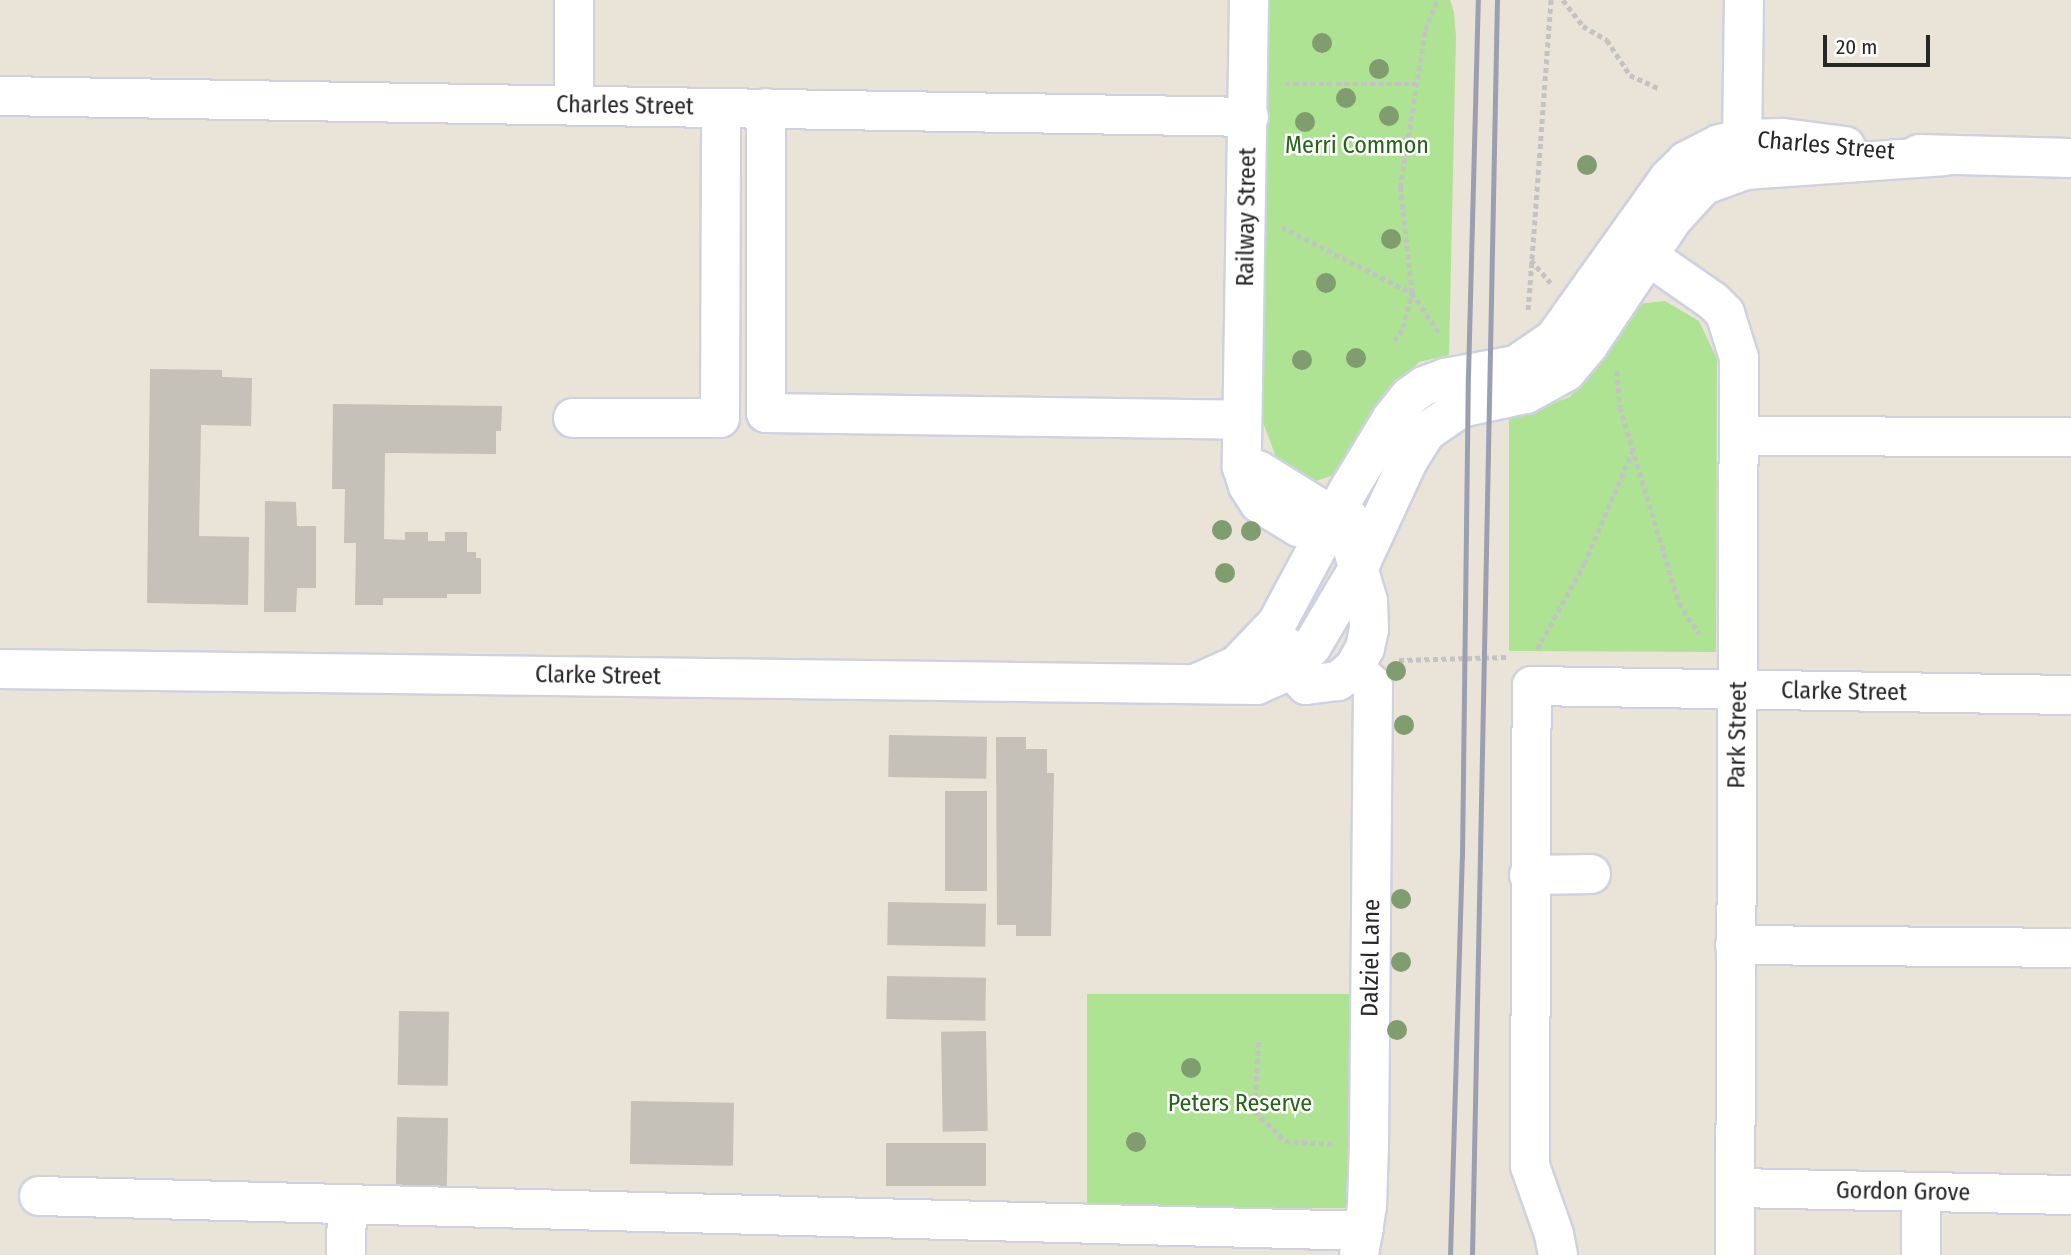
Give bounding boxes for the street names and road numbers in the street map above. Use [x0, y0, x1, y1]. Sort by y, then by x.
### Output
street label: Charles Street [556, 90, 694, 122]
street label: Charles Street [1756, 126, 1896, 166]
street label: Railway Street [1231, 147, 1263, 287]
street label: Clarke Street [535, 661, 661, 691]
street label: Clarke Street [1781, 677, 1907, 707]
street label: Park Street [1723, 681, 1753, 789]
street label: Dalziel Lane [1356, 899, 1386, 1017]
street label: Gordon Grove [1836, 1176, 1970, 1208]

